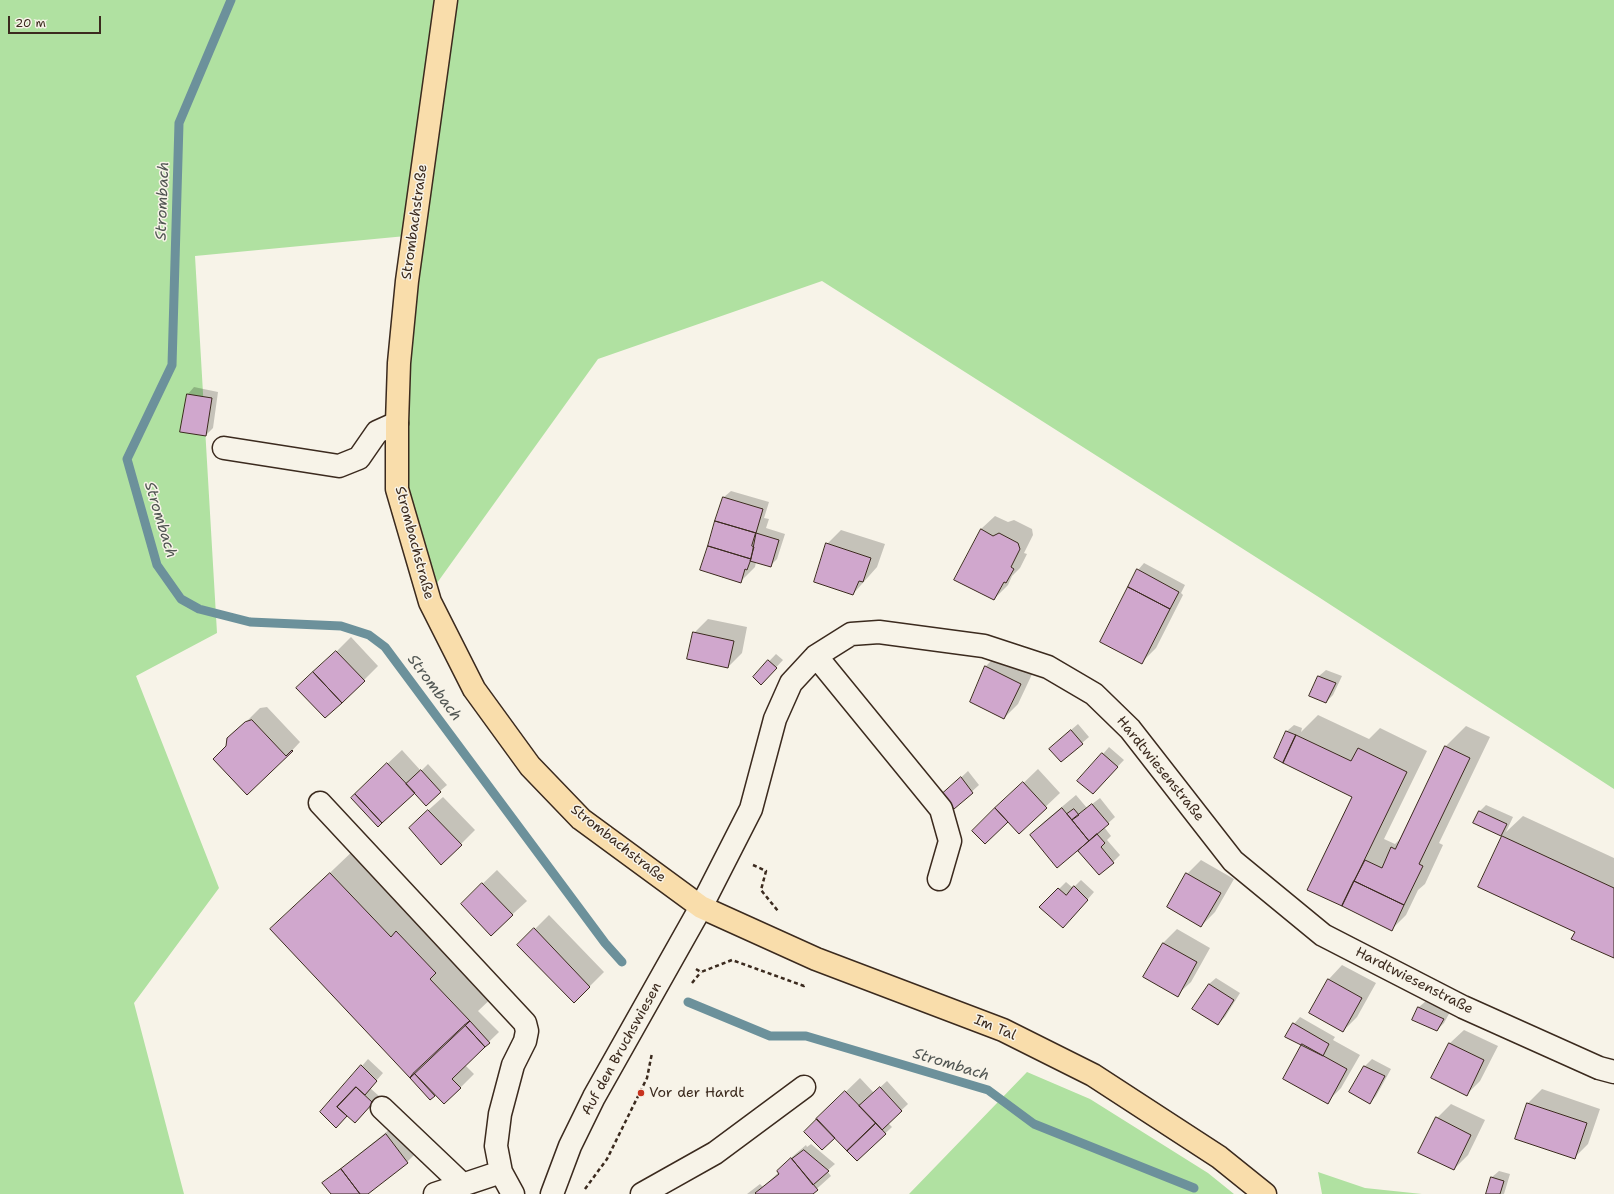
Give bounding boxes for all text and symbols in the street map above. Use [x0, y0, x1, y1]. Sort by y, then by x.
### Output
scale bar [10, 8, 103, 34]
text: 20 m [15, 15, 46, 31]
water label: Strombach [153, 161, 173, 241]
street label: Strombachstraße [399, 163, 431, 281]
water label: Strombach [140, 480, 180, 560]
street label: Strombachstraße [391, 485, 437, 601]
water label: Strombach [403, 651, 465, 725]
street label: Hardtwiesenstraße [1113, 713, 1207, 825]
street label: Strombachstraße [567, 802, 669, 886]
street label: Hardtwiesenstraße [1352, 944, 1476, 1018]
street label: Auf den Bruchswiesen [579, 980, 665, 1118]
street label: Im Tal [971, 1012, 1019, 1044]
water label: Strombach [911, 1045, 991, 1085]
place label: Vor der Hardt [649, 1085, 744, 1101]
marker: Vor der Hardt [636, 1088, 646, 1098]

